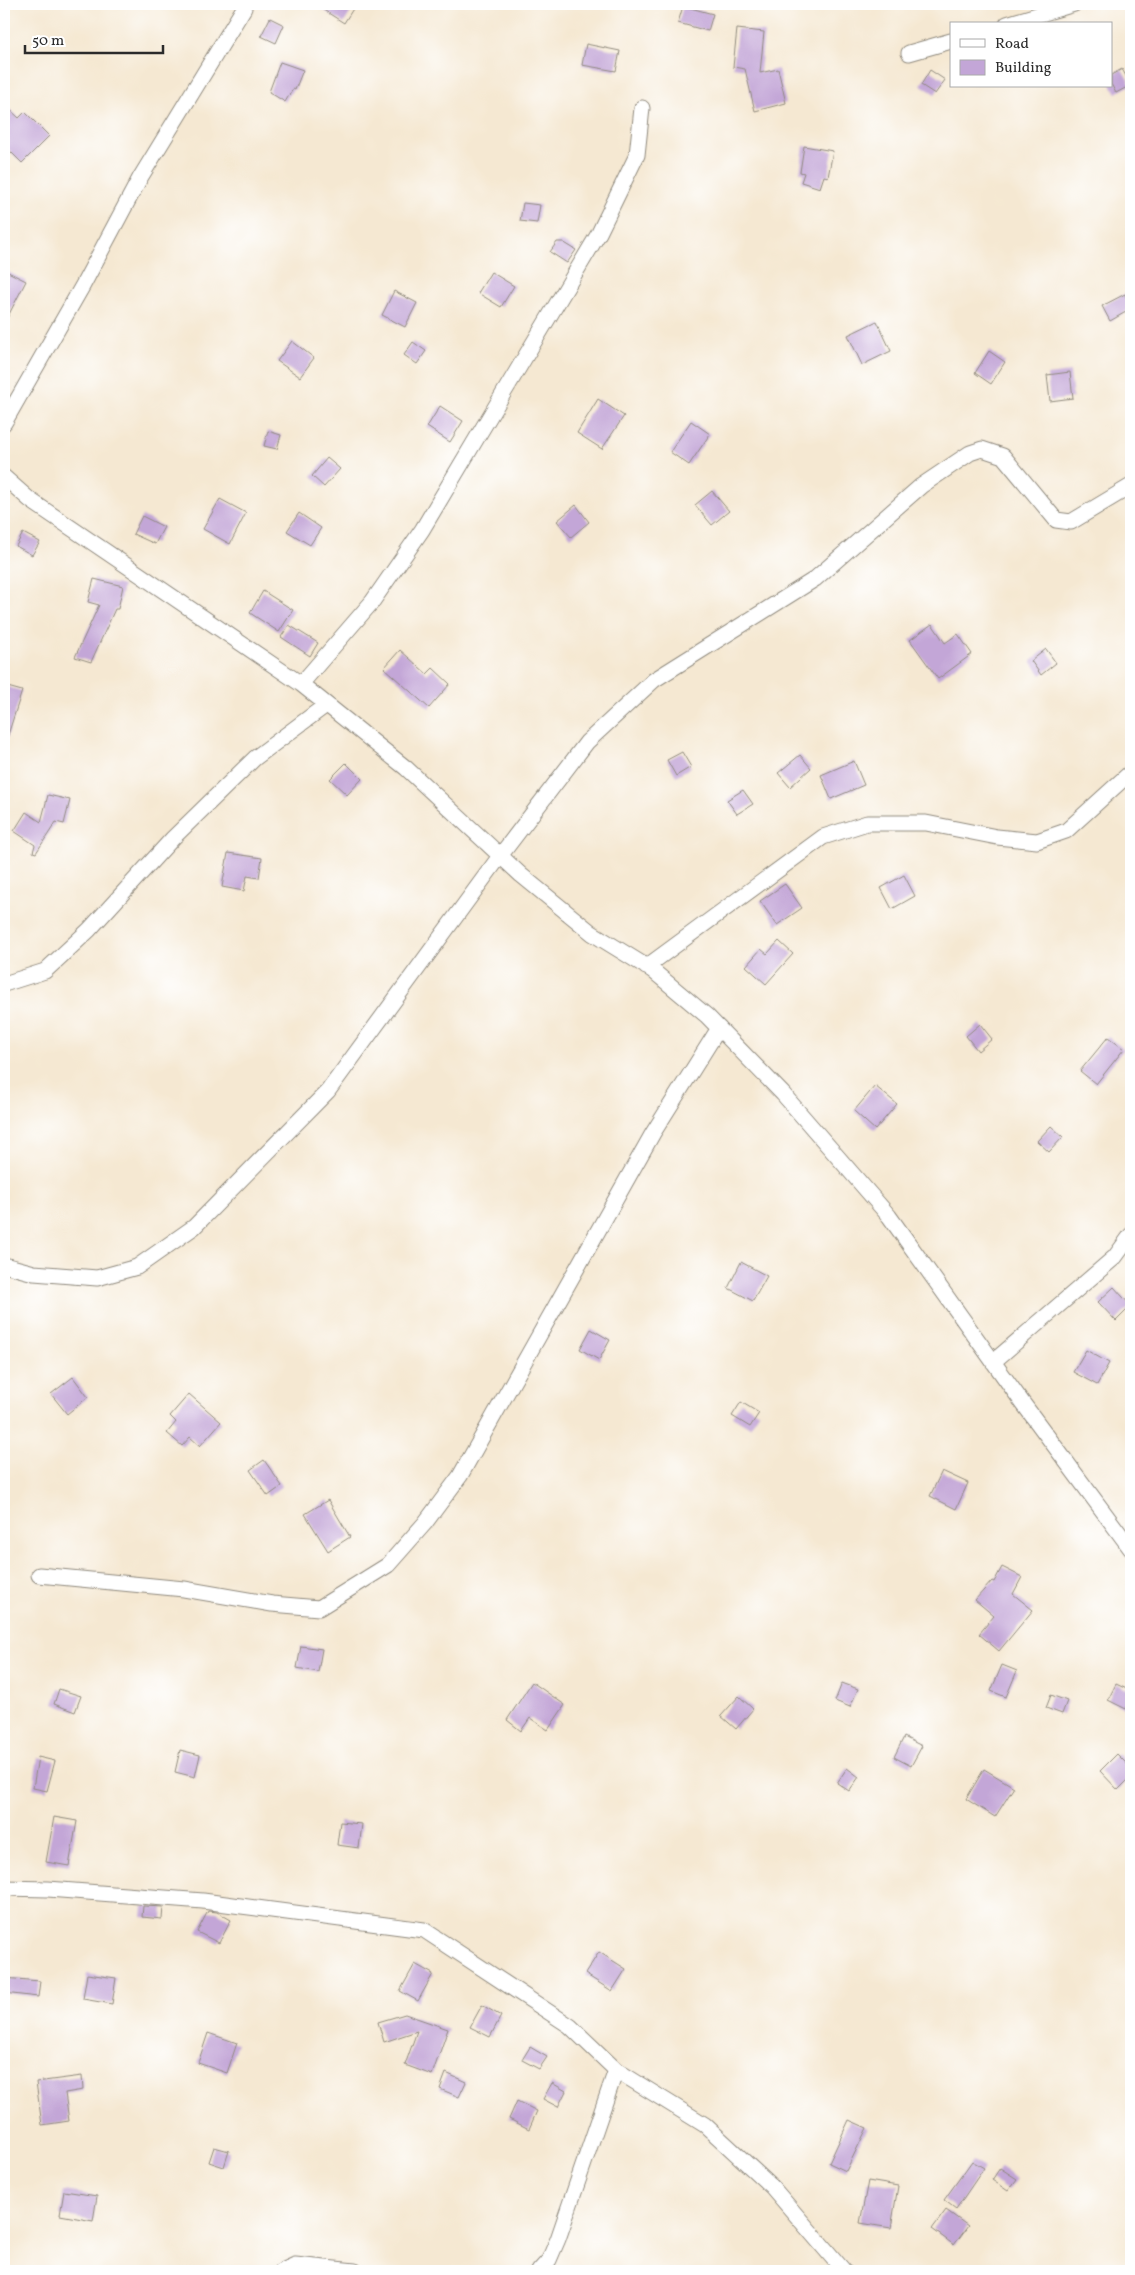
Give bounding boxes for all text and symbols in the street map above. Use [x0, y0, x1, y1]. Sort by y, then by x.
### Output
scale bar [25, 22, 162, 54]
legend [950, 22, 1112, 88]
text: 50 m [32, 31, 64, 52]
text: Road [995, 34, 1029, 55]
text: Building [995, 58, 1052, 79]

